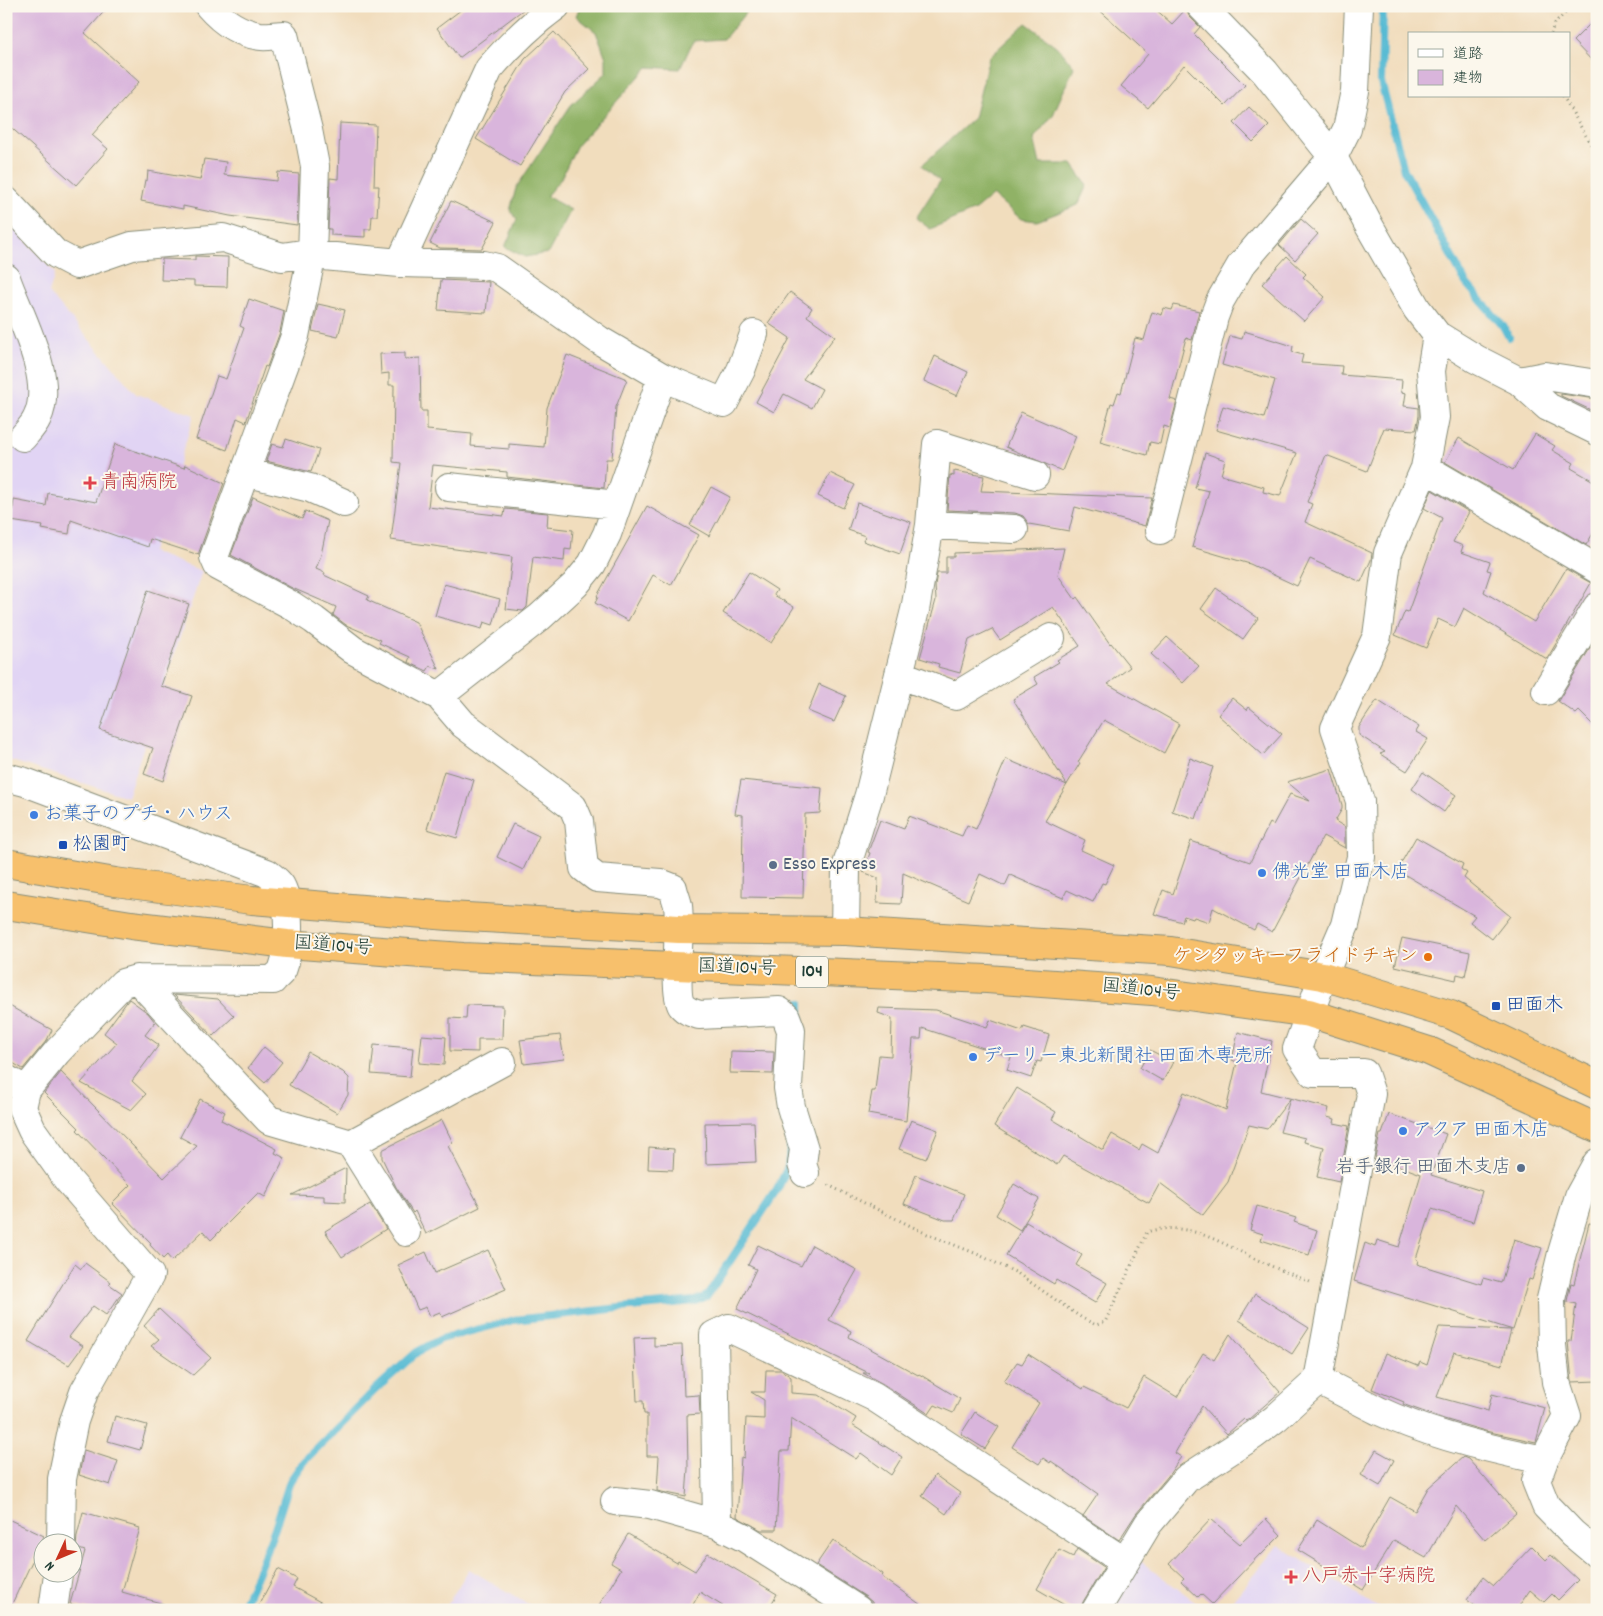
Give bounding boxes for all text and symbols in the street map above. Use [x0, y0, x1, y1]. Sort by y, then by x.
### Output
legend [1408, 32, 1570, 98]
text: 道路 [1453, 44, 1483, 66]
text: 建物 [1453, 68, 1483, 90]
place label: 青南病院 [101, 470, 177, 497]
marker: 青南病院 [83, 476, 97, 490]
place label: お菓子のプチ・ハウス [44, 802, 233, 829]
marker: お菓子のプチ・ハウス [28, 809, 40, 821]
place label: 松園町 [73, 832, 130, 859]
marker: 松園町 [57, 839, 69, 851]
place label: Esso Express [783, 852, 876, 879]
marker: Esso Express [767, 859, 779, 871]
place label: 佛光堂 田面木店 [1272, 860, 1409, 887]
marker: 佛光堂 田面木店 [1256, 867, 1268, 879]
street label: 国道104号 [292, 931, 374, 963]
place label: ケンタッキーフライドチキン [1173, 944, 1418, 971]
marker: ケンタッキーフライドチキン [1422, 951, 1434, 963]
street label: 国道104号 [697, 954, 777, 984]
road number: 104 [796, 956, 828, 988]
street label: 国道104号 [1100, 973, 1182, 1009]
place label: 田面木 [1506, 993, 1563, 1020]
marker: 田面木 [1490, 1000, 1502, 1012]
place label: デーリー東北新聞社 田面木専売所 [983, 1044, 1272, 1071]
marker: デーリー東北新聞社 田面木専売所 [967, 1051, 979, 1063]
place label: アクア 田面木店 [1413, 1118, 1549, 1145]
marker: アクア 田面木店 [1397, 1125, 1409, 1137]
place label: 岩手銀行 田面木支店 [1336, 1155, 1511, 1182]
marker: 岩手銀行 田面木支店 [1515, 1162, 1527, 1174]
north arrow [32, 1534, 82, 1584]
text: N [40, 1556, 60, 1575]
place label: 八戸赤十字病院 [1302, 1564, 1435, 1591]
marker: 八戸赤十字病院 [1284, 1570, 1298, 1584]

